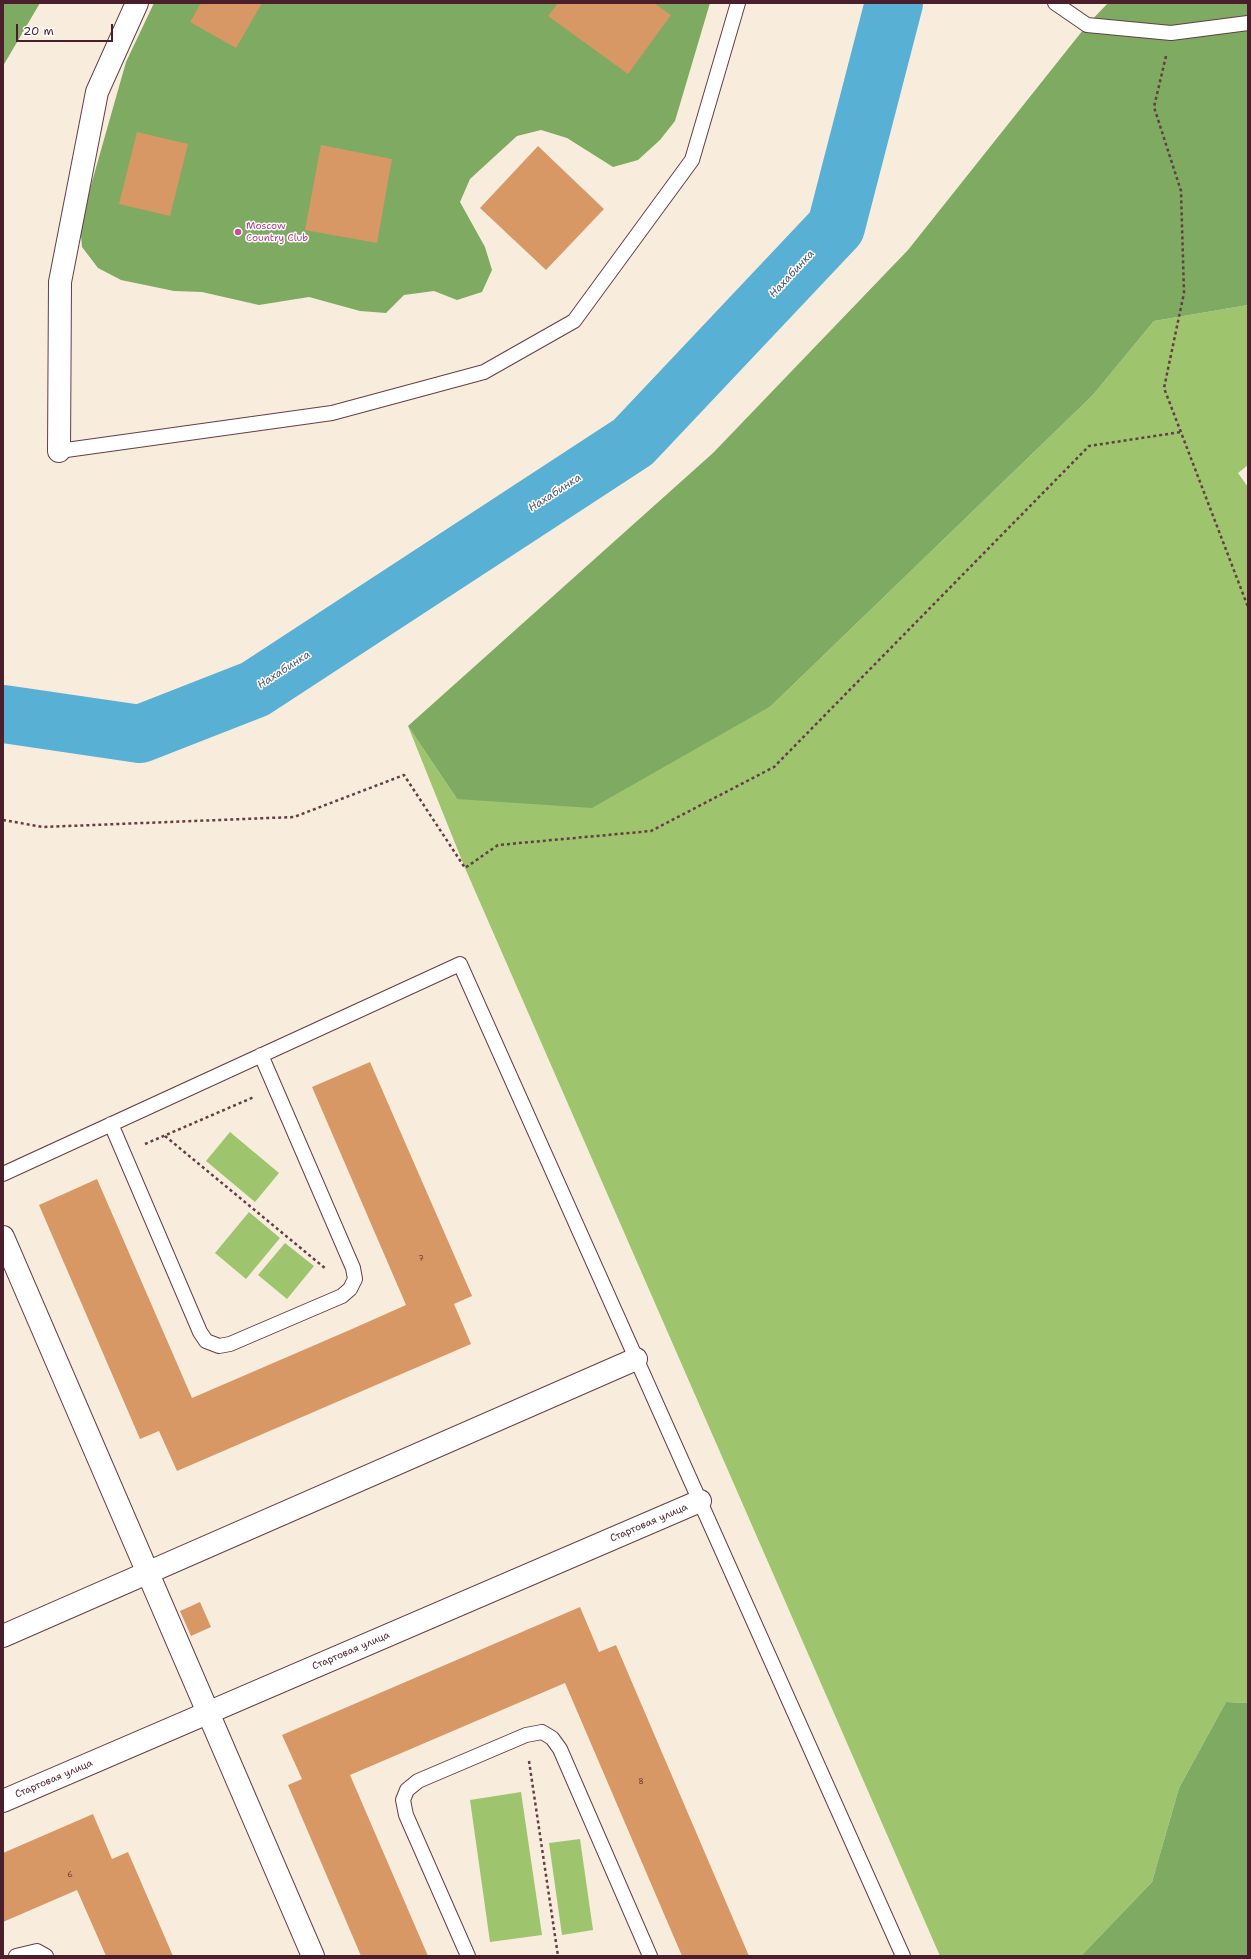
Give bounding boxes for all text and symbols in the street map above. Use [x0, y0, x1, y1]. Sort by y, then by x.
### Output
scale bar [18, 16, 115, 42]
text: 20 m [23, 23, 54, 39]
place label: Moscow Country Club [246, 220, 308, 244]
marker: Moscow Country Club [233, 227, 243, 237]
water label: Нахабинка [767, 247, 817, 301]
water label: Нахабинка [526, 471, 584, 515]
water label: Нахабинка [255, 648, 313, 692]
house number: 7 [418, 1254, 424, 1264]
street label: Стартовая улица [608, 1501, 690, 1545]
street label: Стартовая улица [310, 1629, 392, 1673]
street label: Стартовая улица [13, 1757, 95, 1801]
house number: 8 [638, 1777, 644, 1787]
house number: 6 [67, 1870, 73, 1880]

